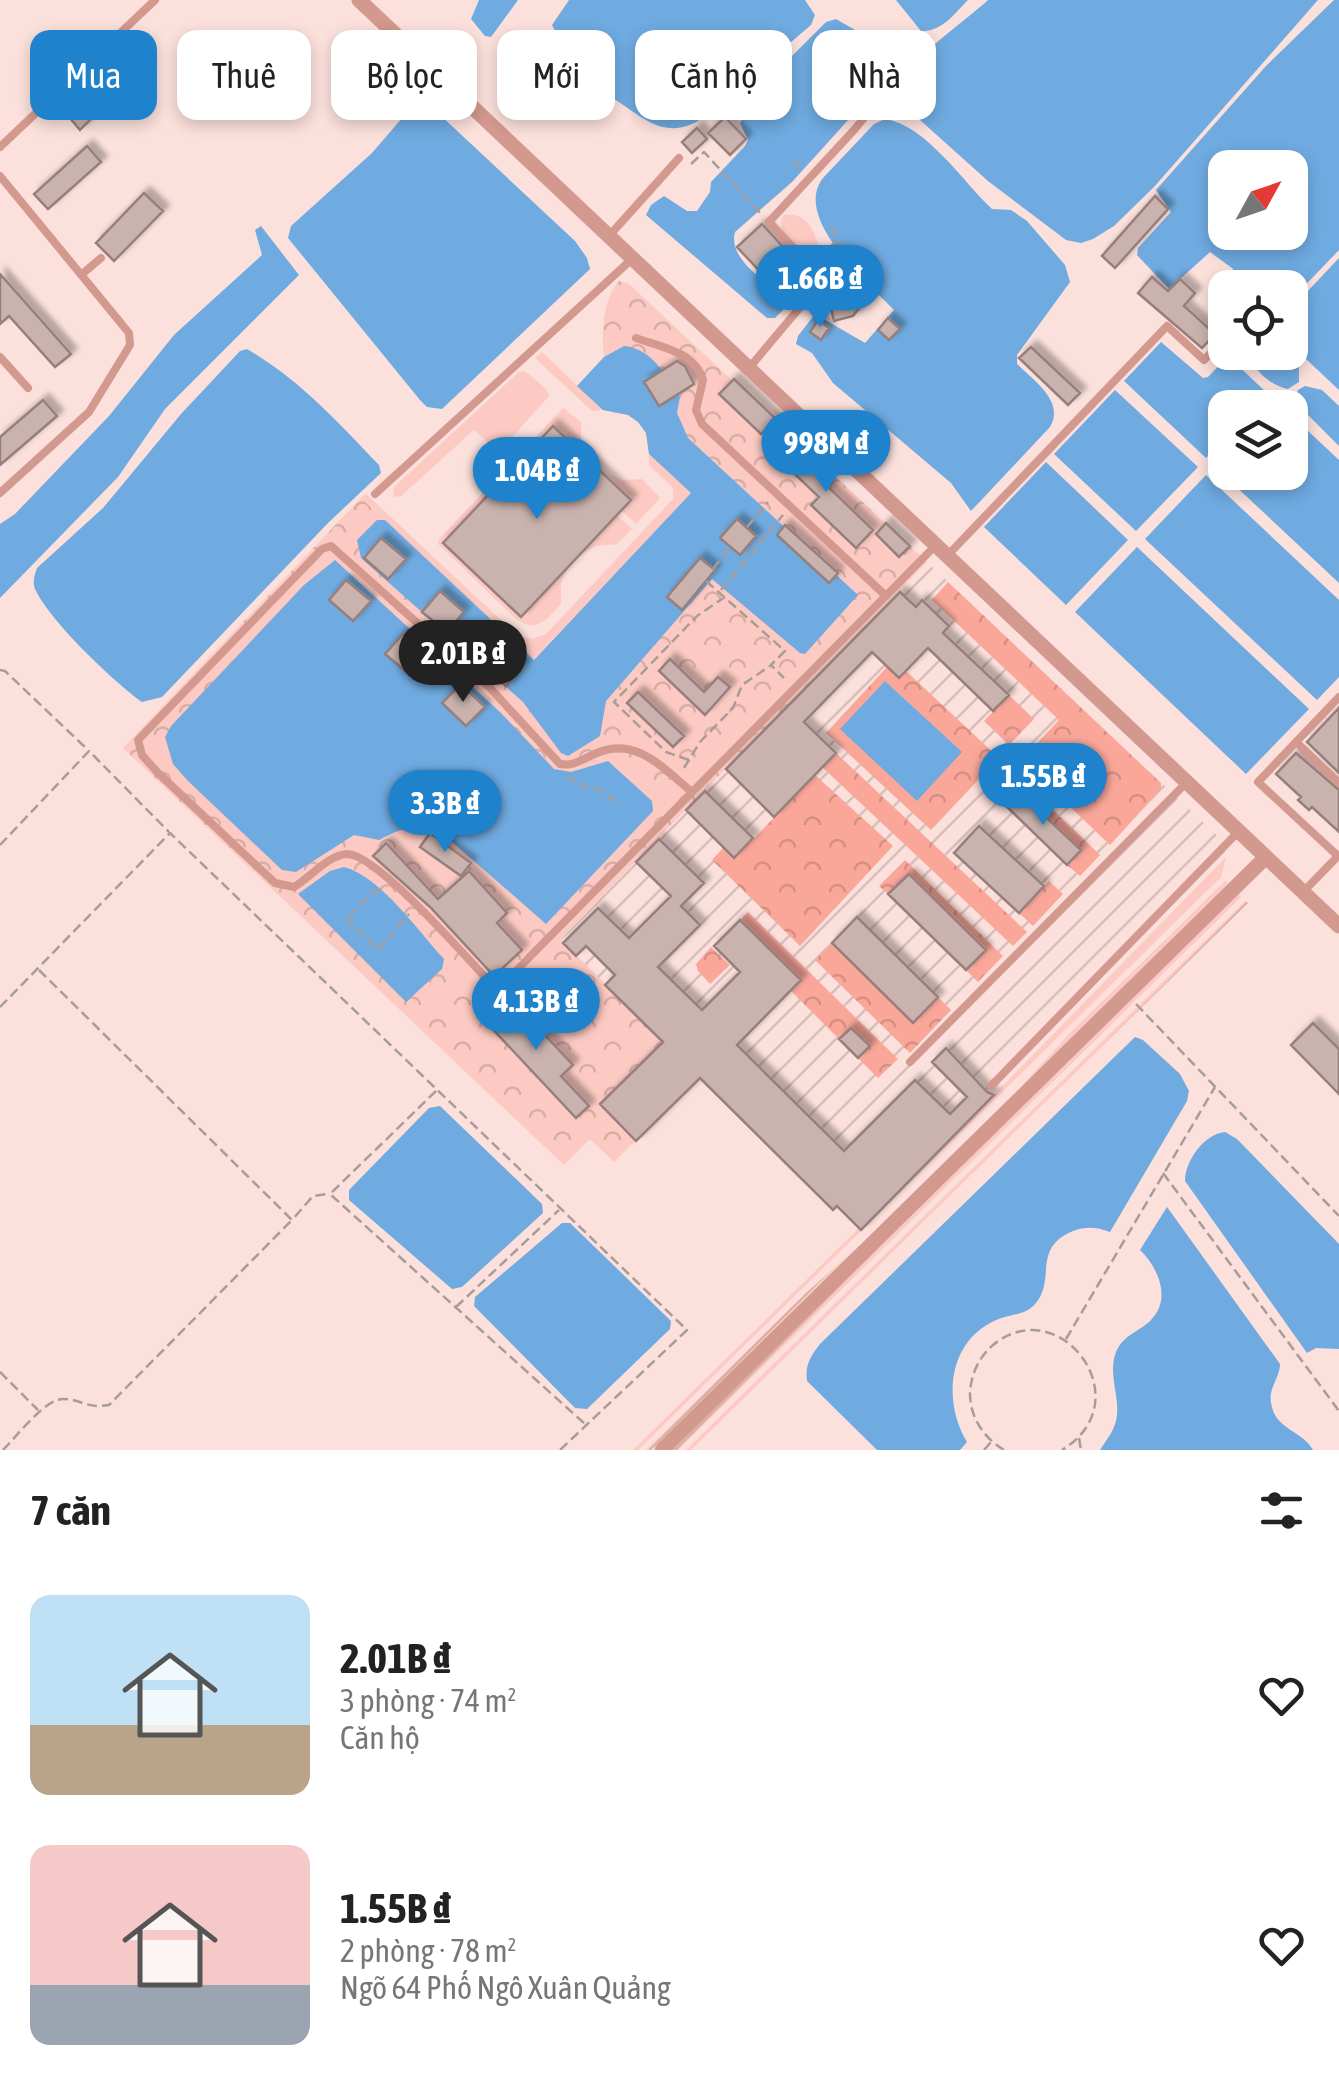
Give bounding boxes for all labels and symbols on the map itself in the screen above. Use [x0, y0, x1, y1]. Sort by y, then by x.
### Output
north arrow [1208, 150, 1308, 250]
pin: 1.66B ₫ [728, 245, 912, 330]
pin: 998M ₫ [745, 410, 907, 495]
pin: 1.04B ₫ [445, 437, 629, 522]
pin: 2.01B ₫ [371, 620, 555, 705]
pin: 1.55B ₫ [951, 743, 1135, 828]
pin: 3.3B ₫ [364, 770, 526, 855]
pin: 4.13B ₫ [444, 968, 628, 1053]

